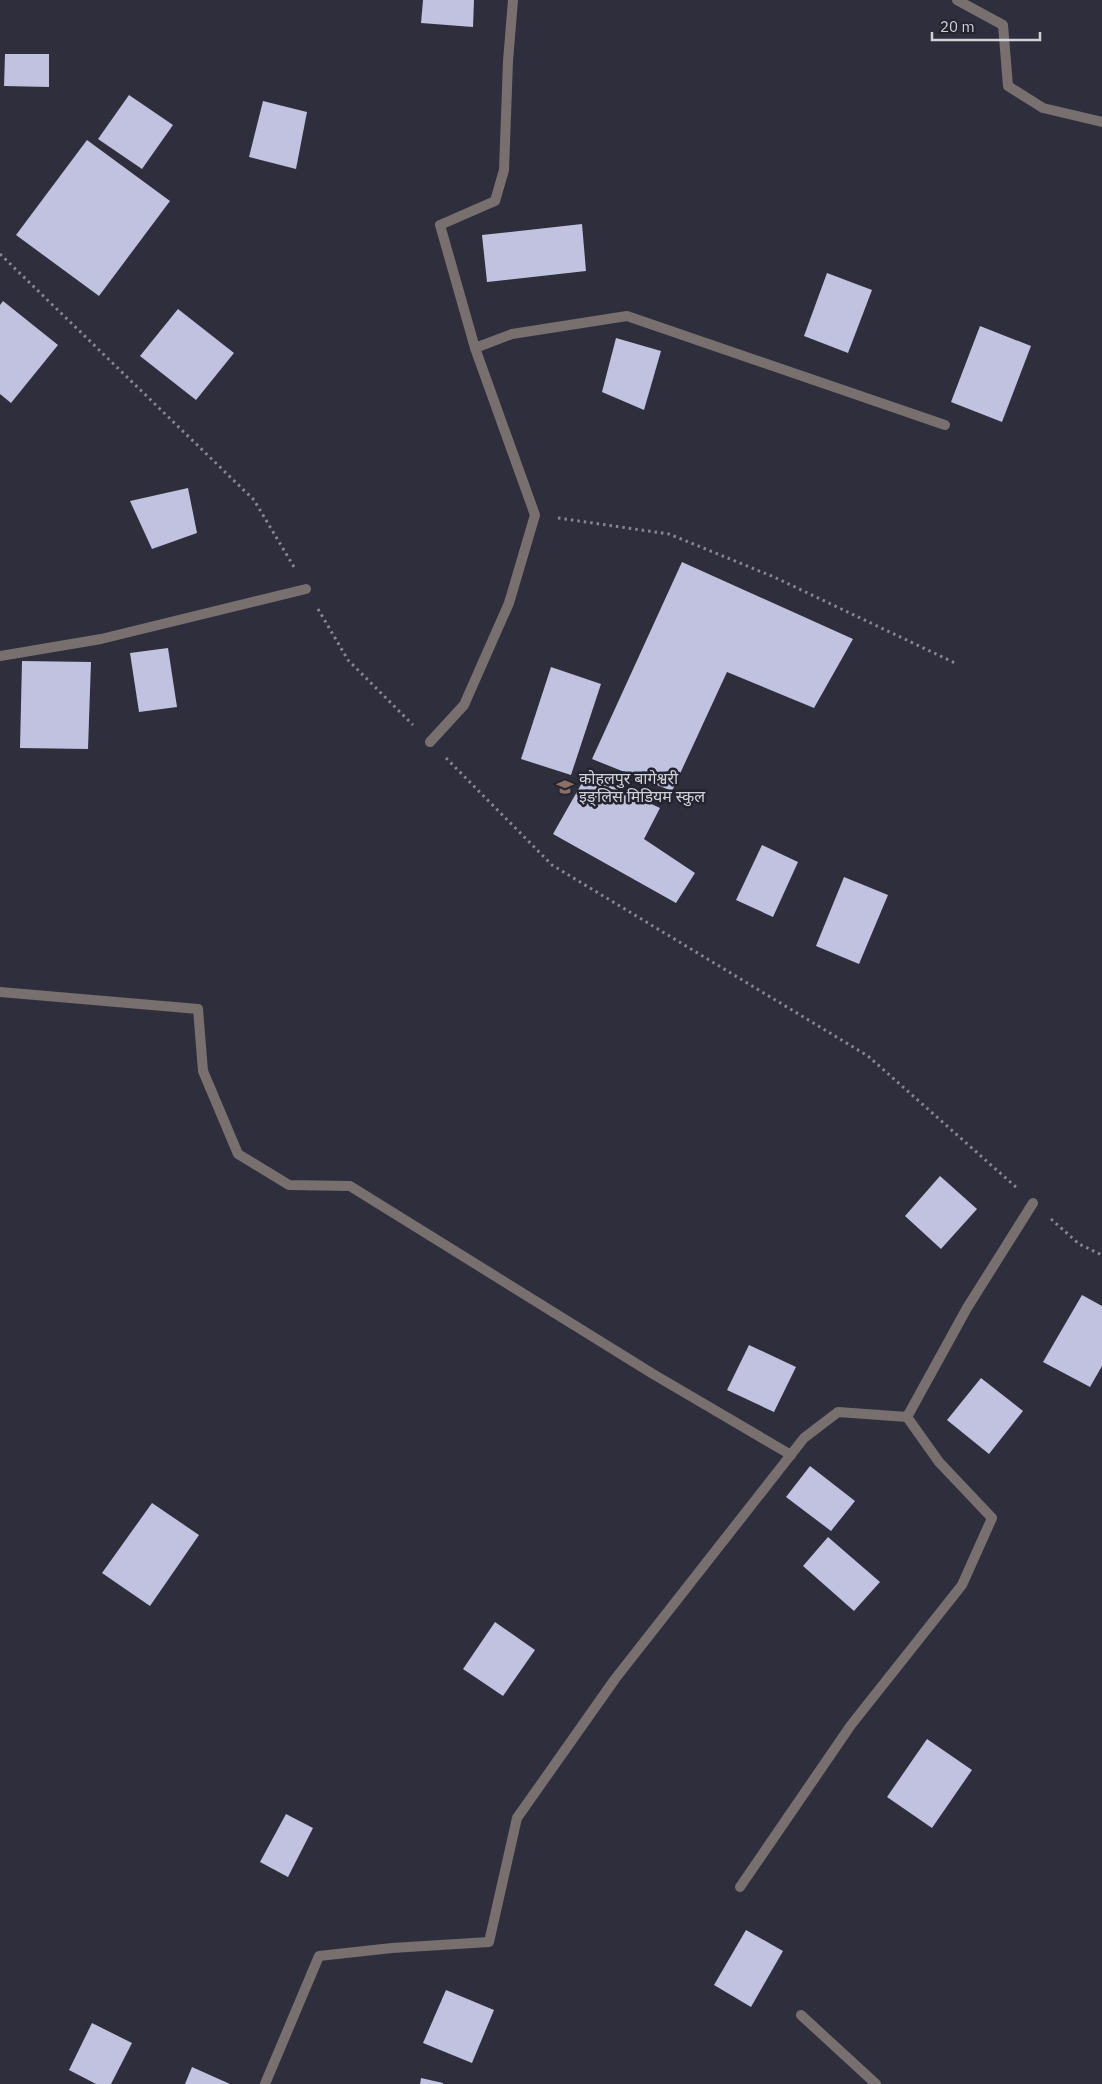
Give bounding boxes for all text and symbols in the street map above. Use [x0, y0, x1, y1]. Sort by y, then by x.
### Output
scale bar [932, 10, 1040, 42]
text: 20 m [940, 17, 975, 36]
place label: कोहलपुर बागेश्वरी इङ्लिस मिडियम स्कुल [579, 768, 706, 807]
school or university icon: कोहलपुर बागेश्वरी इङ्लिस मिडियम स्कुल [555, 777, 575, 797]

